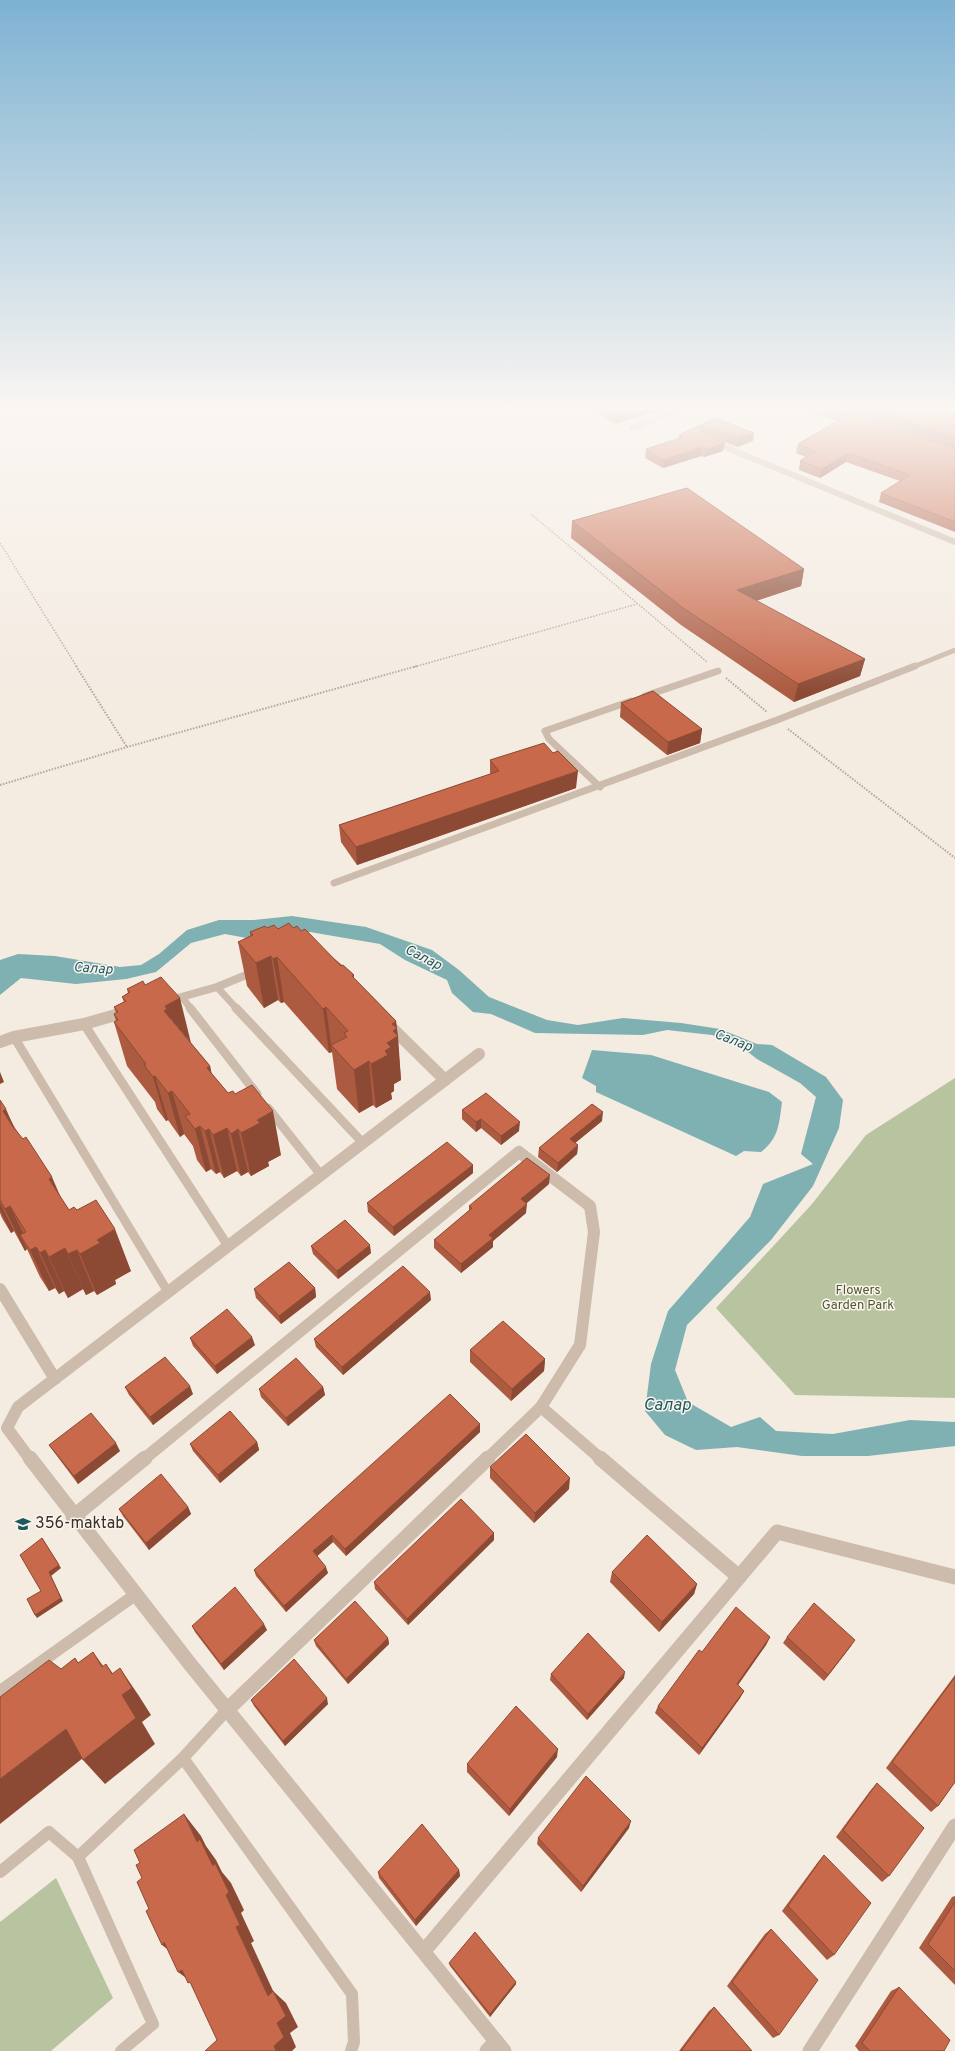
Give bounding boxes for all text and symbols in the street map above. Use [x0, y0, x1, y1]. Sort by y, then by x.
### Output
water label: Салар [402, 942, 445, 975]
water label: Салар [73, 959, 113, 979]
water label: Салар [712, 1026, 755, 1056]
park label: Flowers Garden Park [822, 1283, 894, 1314]
water label: Салар [643, 1395, 691, 1417]
place label: 356-maktab [35, 1514, 124, 1534]
school or university icon: 356-maktab [14, 1515, 32, 1533]

